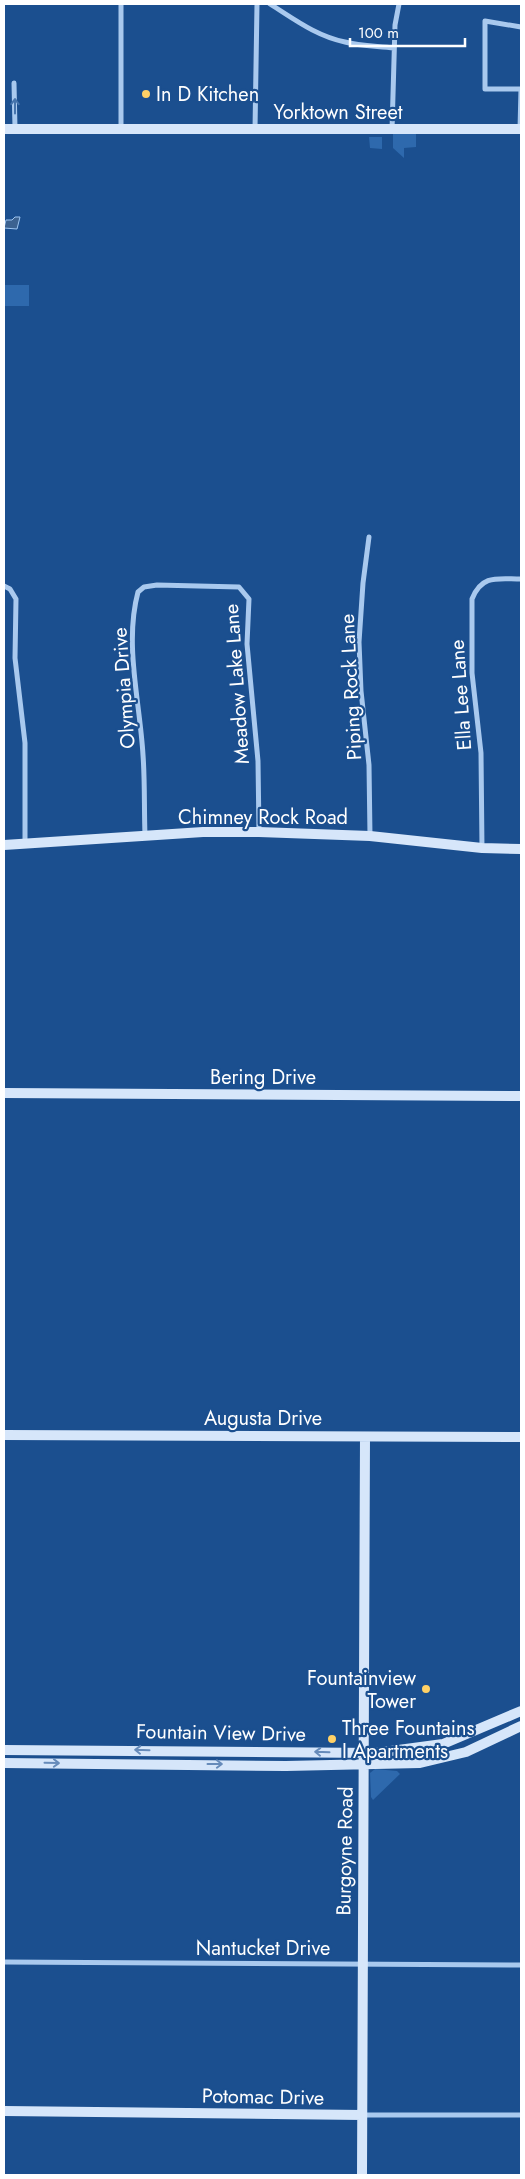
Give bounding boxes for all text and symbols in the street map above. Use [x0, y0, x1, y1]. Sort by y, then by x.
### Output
scale bar [350, 15, 465, 47]
text: 100 m [358, 22, 399, 44]
place label: In D Kitchen [156, 80, 259, 109]
marker: In D Kitchen [140, 88, 152, 100]
one-way arrow [10, 98, 19, 114]
street label: Yorktown Street [273, 98, 403, 127]
street label: Meadow Lake Lane [217, 603, 257, 765]
street label: Piping Rock Lane [333, 613, 369, 761]
street label: Olympia Drive [105, 626, 143, 750]
street label: Ella Lee Lane [443, 639, 479, 751]
street label: Chimney Rock Road [178, 803, 348, 832]
street label: Bering Drive [210, 1063, 316, 1092]
street label: Augusta Drive [204, 1404, 322, 1433]
place label: Fountainview Tower [307, 1664, 416, 1716]
marker: Fountainview Tower [420, 1683, 432, 1695]
place label: Three Fountains I Apartments [342, 1714, 474, 1766]
street label: Fountain View Drive [136, 1717, 306, 1749]
marker: Three Fountains I Apartments [326, 1733, 338, 1745]
one-way arrow [135, 1746, 151, 1755]
one-way arrow [315, 1747, 331, 1757]
one-way arrow [44, 1759, 60, 1768]
one-way arrow [206, 1759, 223, 1769]
street label: Burgoyne Road [329, 1786, 361, 1916]
street label: Nantucket Drive [196, 1934, 330, 1963]
street label: Potomac Drive [202, 2081, 324, 2113]

